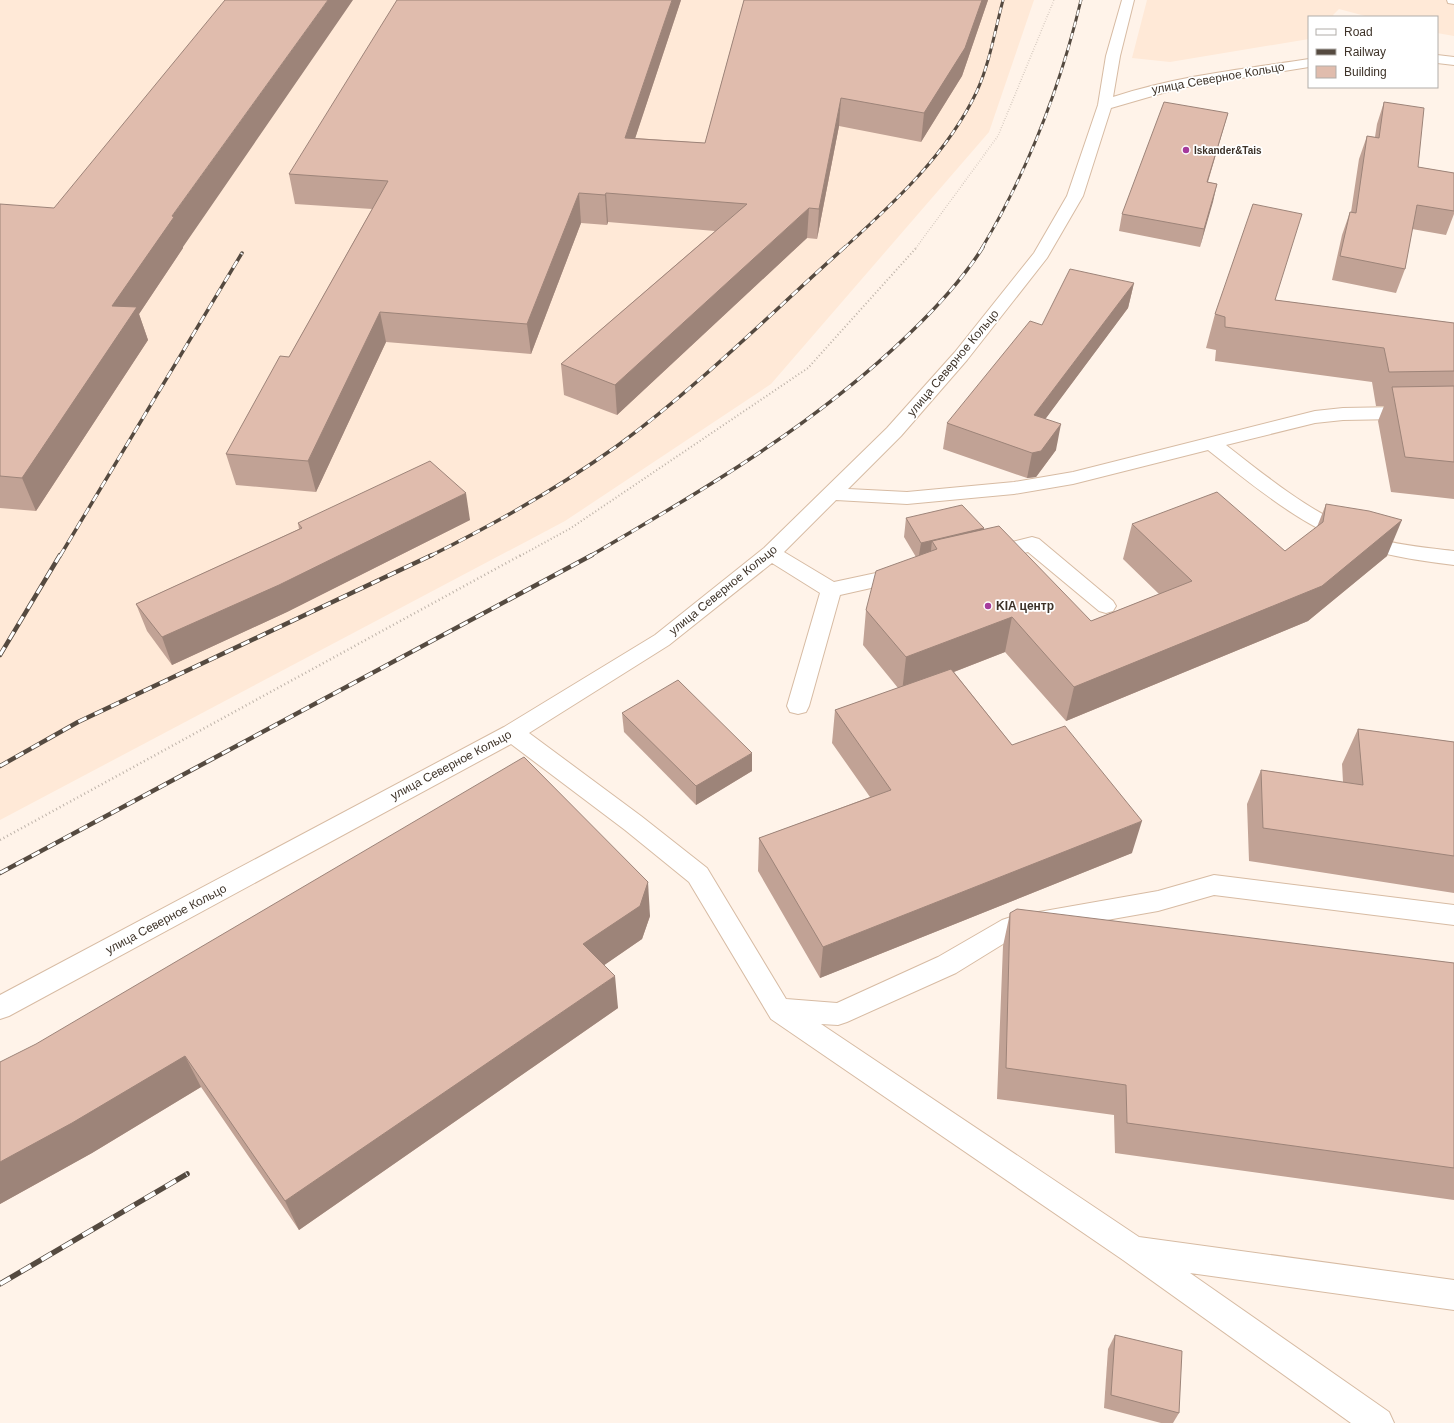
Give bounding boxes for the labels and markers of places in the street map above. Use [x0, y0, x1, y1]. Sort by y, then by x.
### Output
marker: Iskander&Tais [1181, 145, 1191, 155]
place label: Iskander&Tais [1194, 145, 1262, 156]
place label: KIA центр [996, 599, 1054, 613]
marker: KIA центр [983, 601, 993, 611]

